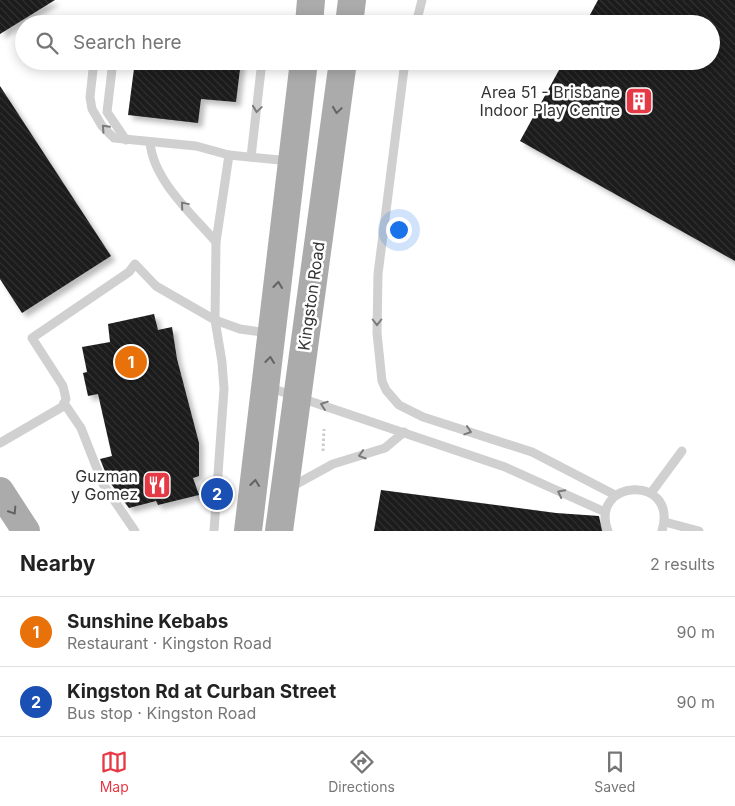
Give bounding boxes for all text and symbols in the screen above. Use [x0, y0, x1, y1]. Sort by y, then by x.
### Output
search box [15, 15, 720, 70]
icon: search [33, 29, 61, 57]
text: Search here [73, 31, 182, 54]
place label: Area 51 - Brisbane Indoor Play Centre [480, 82, 620, 120]
building icon: Area 51 - Brisbane Indoor Play Centre [624, 86, 654, 116]
one-way arrow [252, 105, 263, 113]
one-way arrow [332, 106, 343, 114]
one-way arrow [102, 125, 111, 134]
one-way arrow [182, 202, 190, 211]
your location [386, 217, 412, 243]
street label: Kingston Road [293, 240, 329, 352]
one-way arrow [272, 281, 283, 289]
one-way arrow [372, 319, 382, 327]
pin: 1 [115, 343, 147, 381]
one-way arrow [264, 356, 275, 364]
one-way arrow [320, 401, 329, 411]
one-way arrow [463, 426, 471, 436]
one-way arrow [358, 450, 367, 460]
place label: Guzman y Gomez [71, 466, 138, 504]
restaurant icon: Guzman y Gomez [142, 470, 172, 500]
pin: 2 [201, 475, 233, 513]
one-way arrow [249, 478, 259, 487]
one-way arrow [557, 489, 566, 499]
one-way arrow [7, 505, 16, 515]
text: Nearby [20, 551, 95, 576]
text: 2 results [650, 554, 715, 574]
text: Sunshine Kebabs [67, 610, 228, 633]
text: 1 [33, 622, 39, 642]
text: 90 m [676, 622, 715, 642]
text: Restaurant · Kingston Road [67, 633, 272, 653]
text: Kingston Rd at Curban Street [67, 680, 336, 703]
text: 2 [31, 692, 41, 712]
text: 90 m [676, 692, 715, 712]
text: Bus stop · Kingston Road [67, 703, 256, 723]
tab: Map [100, 748, 129, 795]
tab: Directions [328, 748, 395, 795]
tab: Saved [594, 748, 635, 795]

